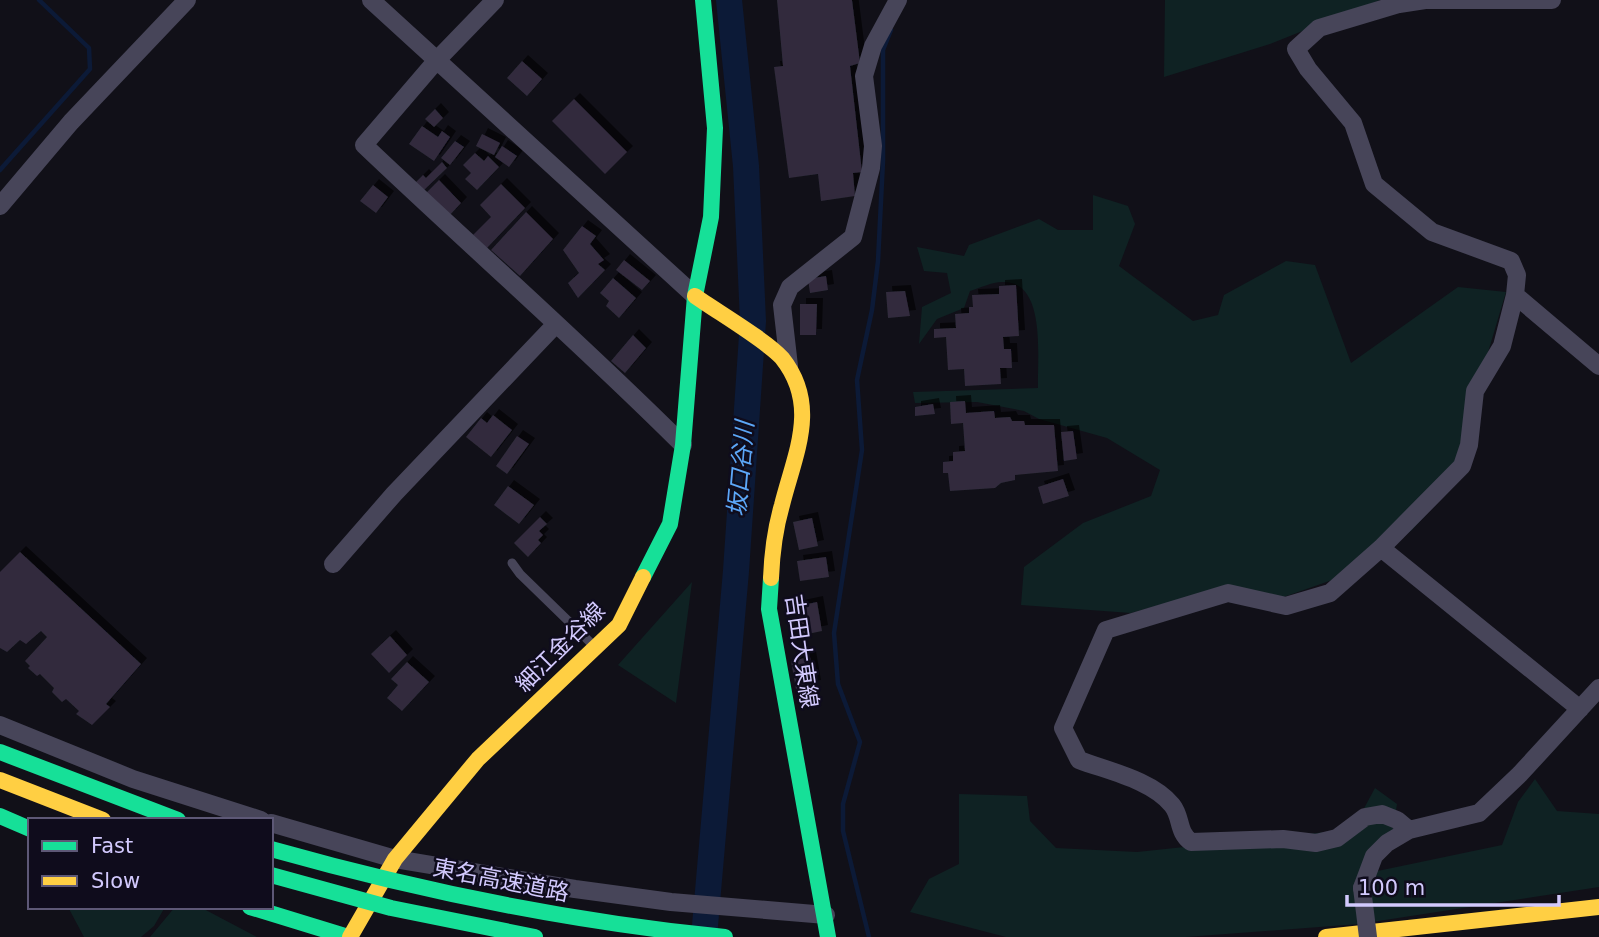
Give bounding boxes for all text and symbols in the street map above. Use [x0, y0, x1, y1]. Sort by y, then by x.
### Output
water label: 坂口谷川 [723, 417, 759, 518]
street label: 吉田大東線 [781, 592, 823, 710]
street label: 細江金谷線 [510, 597, 610, 697]
legend [28, 818, 273, 909]
text: Fast [91, 834, 133, 858]
street label: 東名高速道路 [431, 854, 571, 906]
scale bar [1347, 864, 1559, 908]
text: Slow [91, 869, 140, 893]
text: 100 m [1358, 876, 1425, 900]

